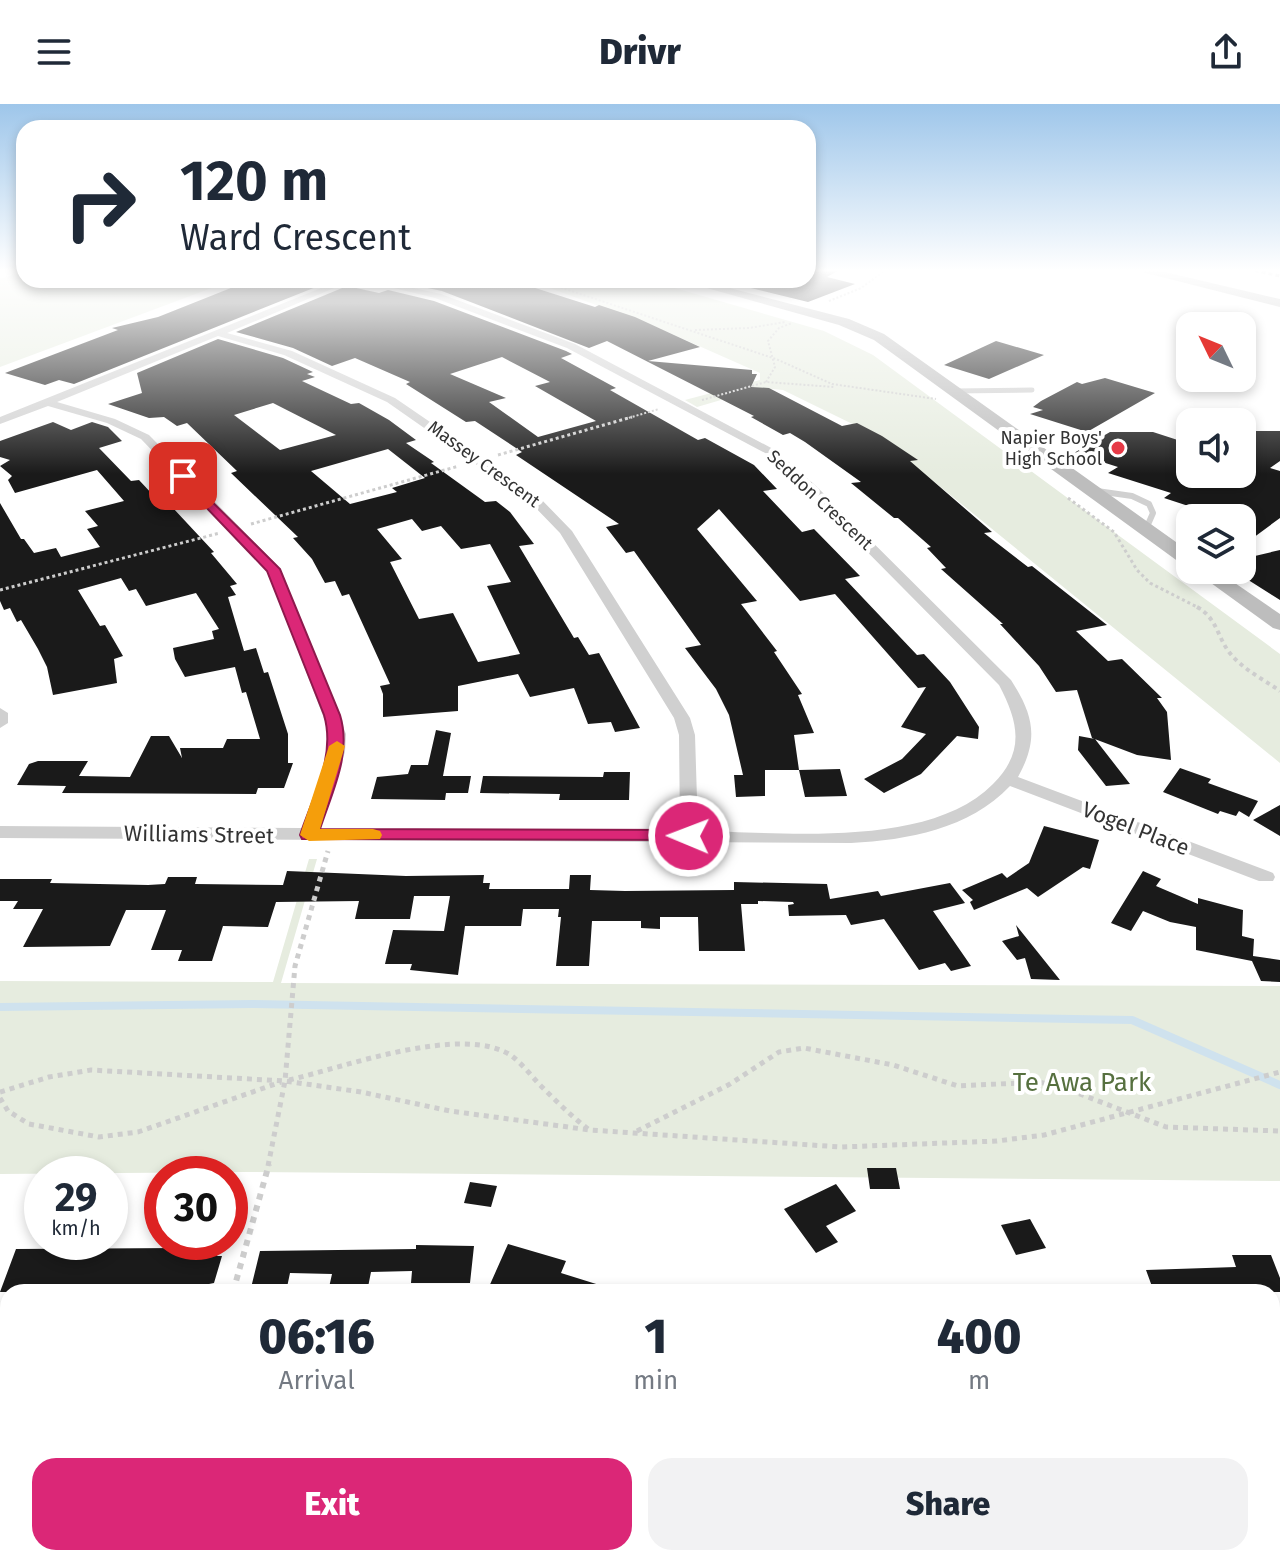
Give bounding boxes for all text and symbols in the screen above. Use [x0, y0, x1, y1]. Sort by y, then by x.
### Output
icon: menu [32, 30, 76, 74]
text: Drivr [599, 30, 681, 74]
icon: share [1204, 30, 1248, 74]
text: 120 m [180, 148, 328, 215]
icon: right [48, 152, 152, 256]
text: Ward Crescent [180, 216, 411, 260]
north arrow [1176, 312, 1256, 392]
map controls [1176, 312, 1256, 584]
button: sound [1176, 408, 1256, 488]
street label: Massey Crescent [424, 416, 545, 512]
place label: Napier Boys' High School [1000, 427, 1102, 470]
marker: Napier Boys' High School [1109, 439, 1127, 457]
pin [149, 442, 217, 510]
street label: Seddon Crescent [763, 445, 878, 555]
icon: arrive [161, 454, 205, 498]
button: layers [1176, 504, 1256, 584]
position arrow [647, 794, 731, 878]
street label: Vogel Place [1078, 796, 1193, 861]
street label: Williams Street [124, 820, 274, 849]
park label: Te Awa Park [1013, 1067, 1152, 1098]
speed limit sign: 30 [144, 1156, 248, 1260]
text: 29 [55, 1174, 97, 1222]
text: km/h [51, 1216, 101, 1240]
text: 06:16 [259, 1308, 375, 1366]
text: 1 [644, 1308, 667, 1366]
text: 400 [937, 1308, 1021, 1366]
text: Arrival [279, 1365, 355, 1396]
text: min [633, 1365, 678, 1396]
text: m [968, 1365, 990, 1396]
button: Exit [32, 1458, 632, 1550]
button: Share [648, 1458, 1248, 1550]

